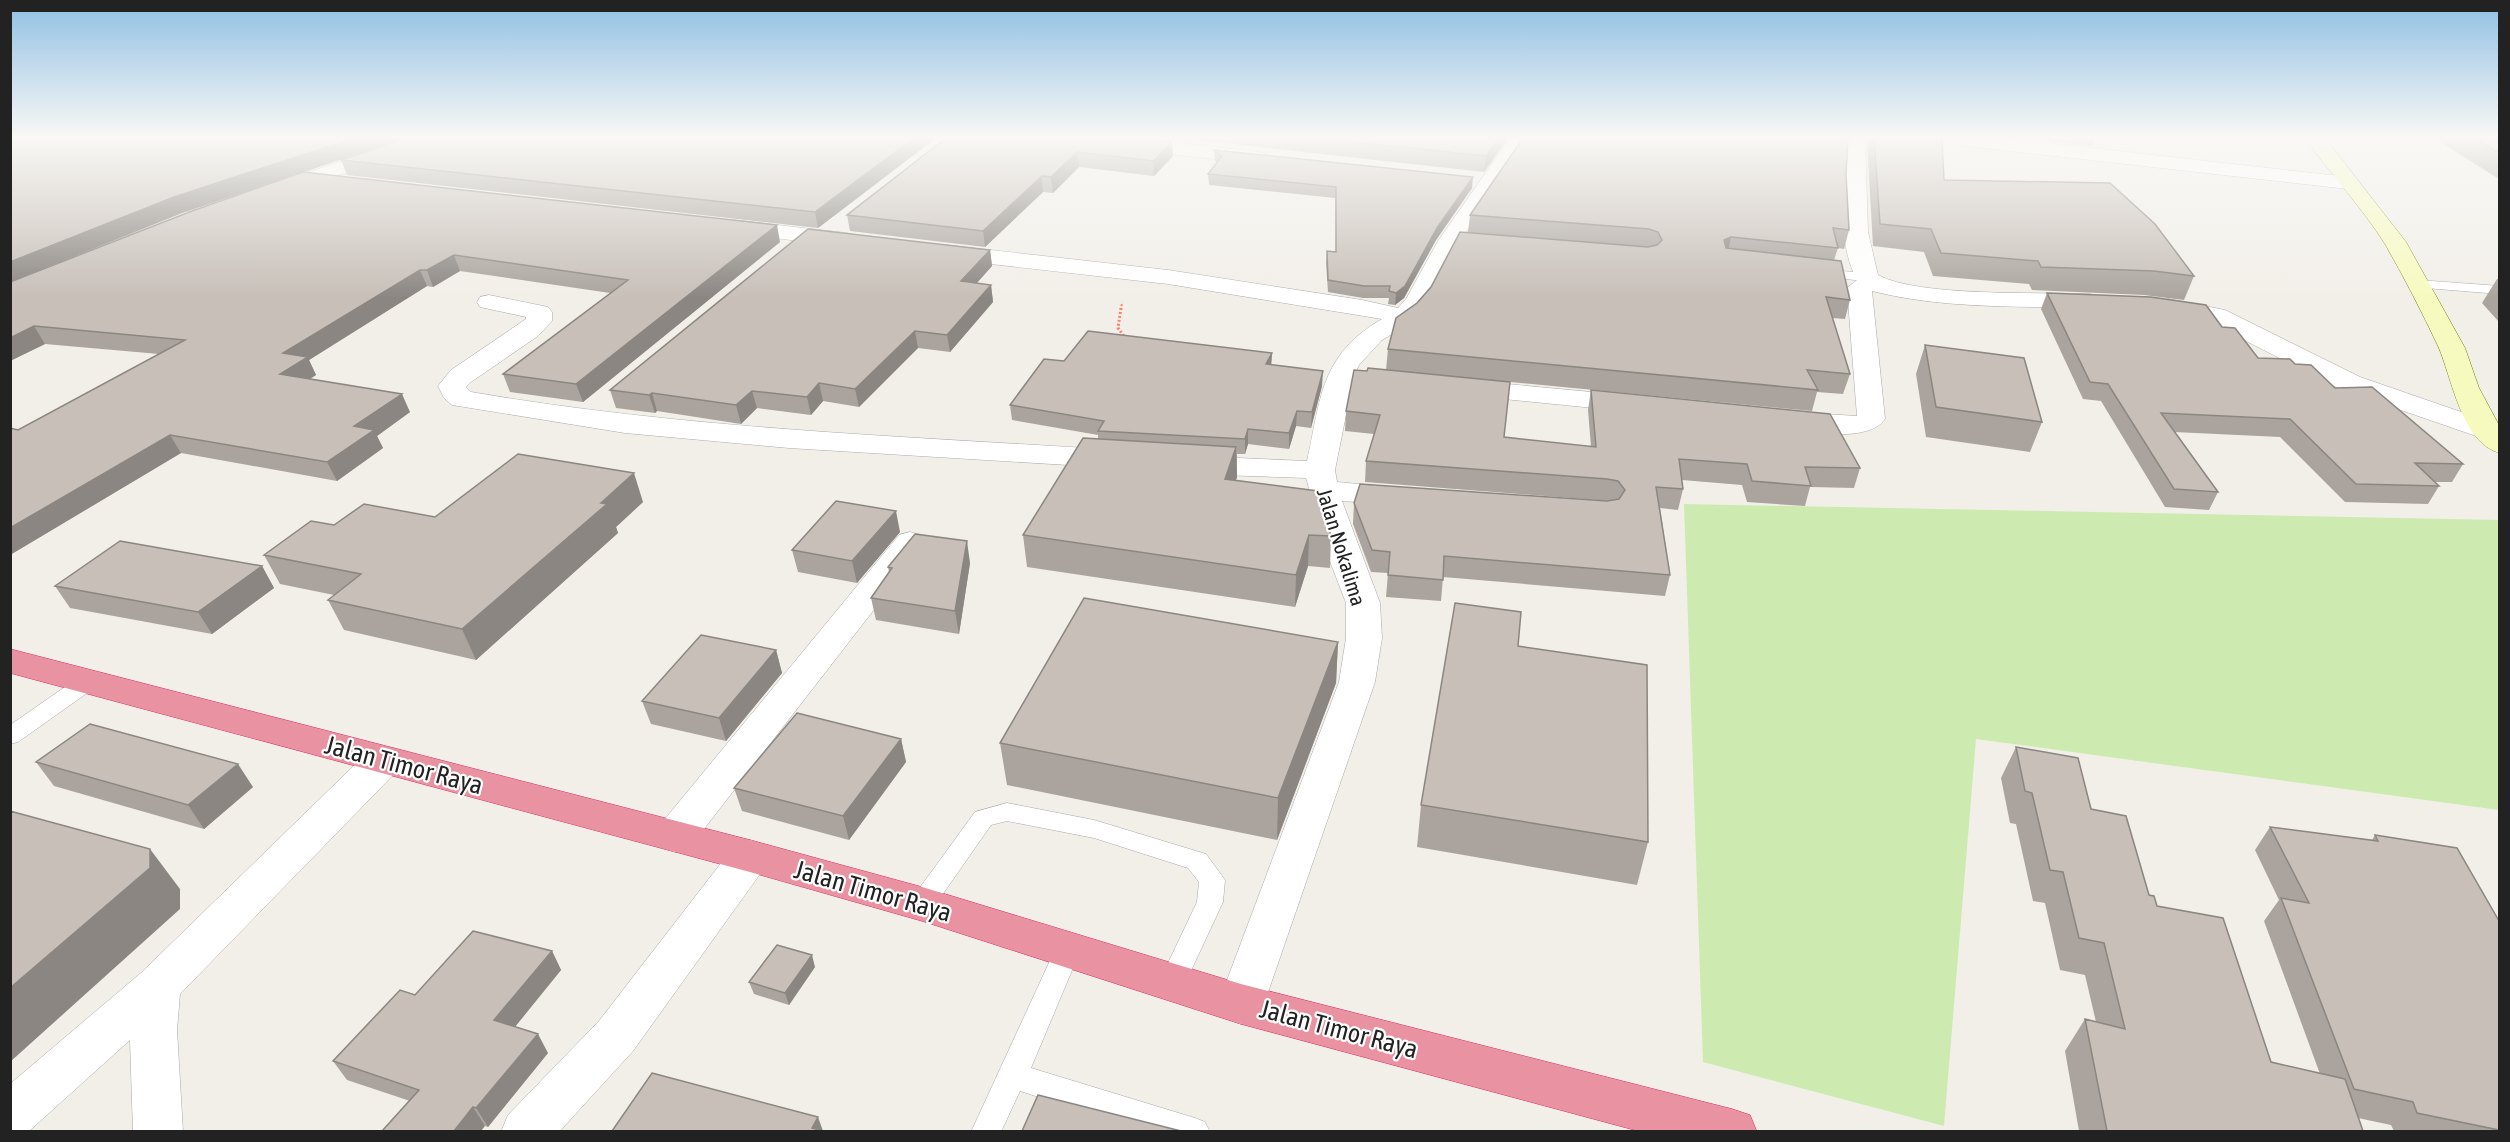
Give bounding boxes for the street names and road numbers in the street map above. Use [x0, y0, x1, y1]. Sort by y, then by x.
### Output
street label: Jalan Nokalima [1313, 485, 1371, 609]
street label: Jalan Timor Raya [322, 730, 486, 800]
street label: Jalan Timor Raya [791, 854, 955, 928]
street label: Jalan Timor Raya [1257, 994, 1421, 1064]

